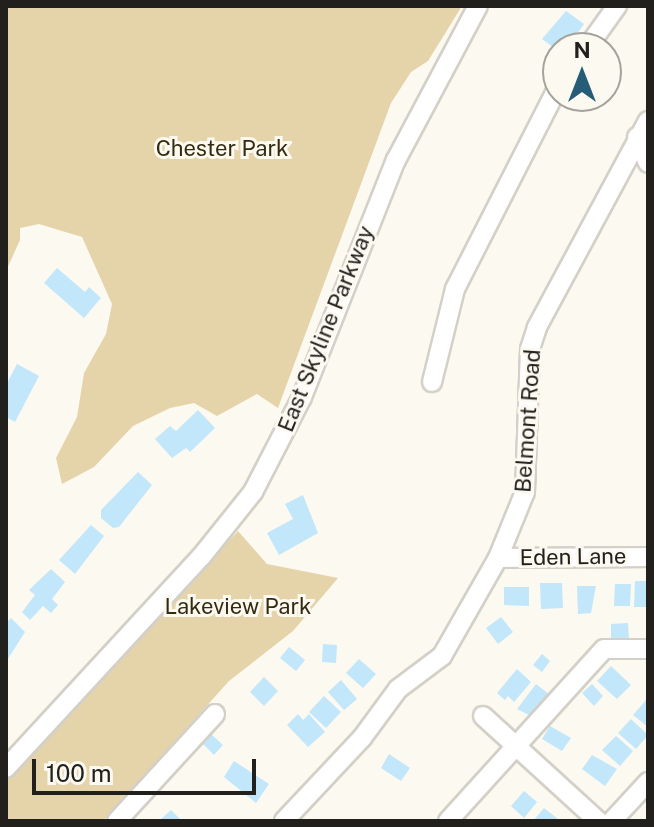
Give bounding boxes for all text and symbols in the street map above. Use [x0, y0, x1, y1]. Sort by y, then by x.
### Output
north arrow [542, 32, 622, 112]
text: N [573, 37, 591, 63]
park label: Chester Park [156, 136, 288, 162]
street label: East Skyline Parkway [273, 222, 379, 436]
street label: Belmont Road [510, 348, 546, 494]
street label: Eden Lane [519, 543, 627, 571]
park label: Lakeview Park [165, 594, 311, 620]
scale bar [36, 743, 260, 793]
text: 100 m [46, 759, 112, 787]

